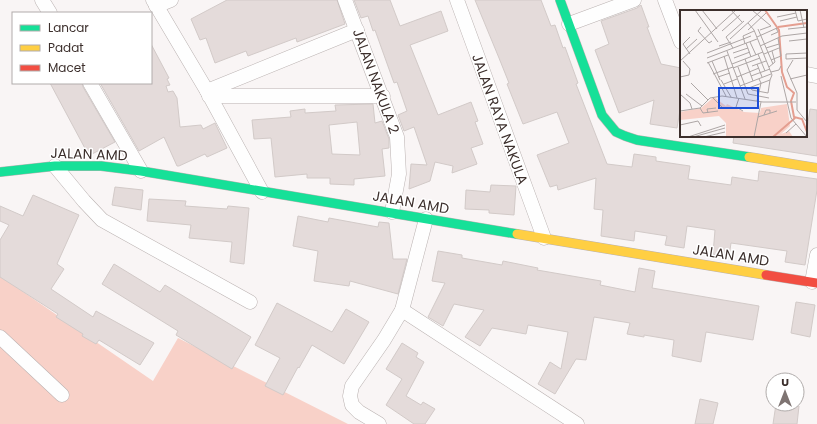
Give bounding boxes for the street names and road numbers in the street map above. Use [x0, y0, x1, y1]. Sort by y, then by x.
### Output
street label: JALAN NAKULA 2 [348, 26, 404, 136]
street label: JALAN RAYA NAKULA [467, 51, 533, 187]
street label: JALAN AMD [50, 143, 128, 165]
street label: JALAN AMD [371, 185, 451, 219]
street label: JALAN AMD [691, 239, 771, 271]

